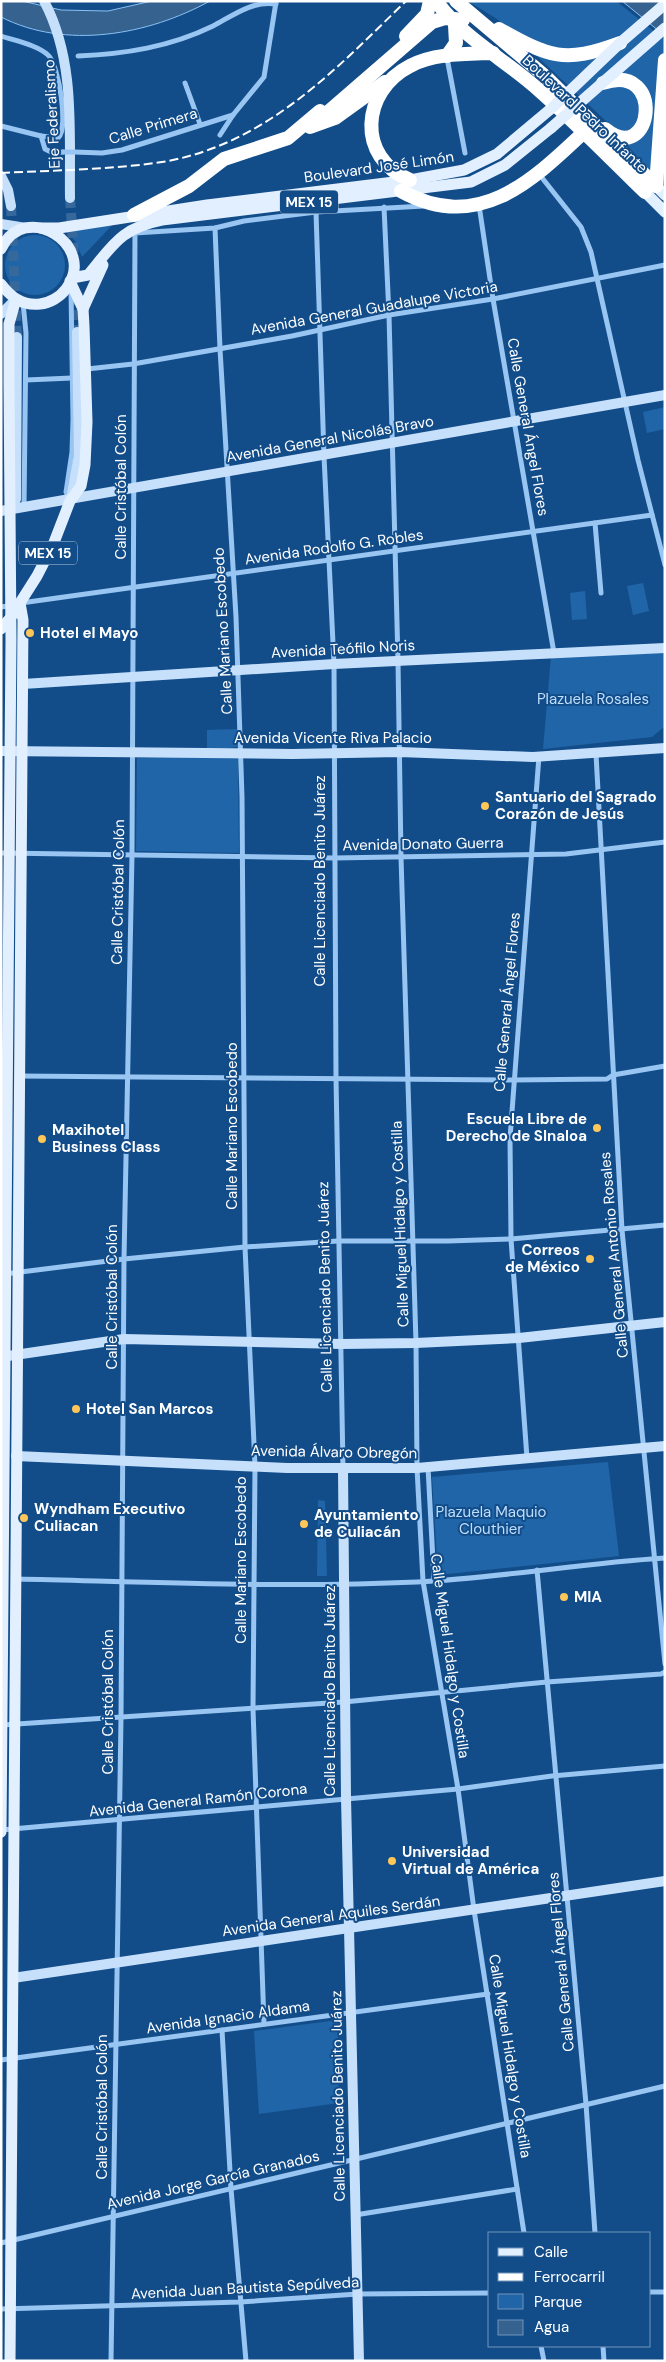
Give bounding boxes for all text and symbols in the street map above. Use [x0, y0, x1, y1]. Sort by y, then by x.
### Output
street label: Boulevard Pedro Infante [518, 51, 652, 177]
street label: Eje Federalismo [39, 59, 65, 169]
street label: Calle Primera [106, 103, 200, 149]
street label: Boulevard José Limón [303, 147, 455, 187]
road number: MEX 15 [280, 190, 338, 213]
street label: Avenida General Guadalupe Victoria [249, 276, 499, 340]
street label: Calle General Ángel Flores [503, 337, 553, 517]
street label: Avenida General Nicolás Bravo [225, 411, 435, 467]
street label: Calle Cristóbal Colón [111, 414, 131, 560]
street label: Avenida Rodolfo G. Robles [243, 525, 425, 569]
road number: MEX 15 [19, 542, 77, 564]
street label: Calle Mariano Escobedo [209, 547, 237, 715]
place label: Hotel el Mayo [40, 623, 138, 643]
marker: Hotel el Mayo [24, 627, 36, 639]
street label: Avenida Teófilo Noris [271, 635, 415, 663]
park label: Plazuela Rosales [537, 689, 649, 709]
street label: Avenida Vicente Riva Palacio [234, 728, 432, 748]
street label: Calle Licenciado Benito Juárez [310, 775, 330, 987]
place label: Santuario del Sagrado Corazón de Jesús [495, 787, 657, 824]
marker: Santuario del Sagrado Corazón de Jesús [479, 800, 491, 812]
street label: Calle Cristóbal Colón [107, 819, 129, 965]
street label: Avenida Donato Guerra [342, 833, 504, 855]
street label: Calle General Ángel Flores [489, 911, 525, 1093]
street label: Calle Mariano Escobedo [222, 1042, 242, 1210]
place label: Escuela Libre de Derecho de SInaloa [446, 1109, 587, 1146]
place label: Maxihotel Business Class [52, 1120, 161, 1157]
street label: Calle Miguel Hidalgo y Costilla [386, 1121, 414, 1327]
marker: Escuela Libre de Derecho de SInaloa [591, 1122, 603, 1134]
marker: Maxihotel Business Class [36, 1133, 48, 1145]
street label: Calle General Antonio Rosales [595, 1151, 633, 1359]
street label: Calle Licenciado Benito Juárez [313, 1181, 337, 1393]
street label: Calle Cristóbal Colón [102, 1224, 122, 1370]
place label: Correos de México [505, 1240, 580, 1277]
marker: Correos de México [584, 1253, 596, 1265]
place label: Hotel San Marcos [86, 1399, 213, 1419]
marker: Hotel San Marcos [70, 1403, 82, 1415]
street label: Avenida Álvaro Obregón [251, 1441, 417, 1463]
street label: Calle Mariano Escobedo [231, 1476, 251, 1644]
place label: Wyndham Executivo Culiacan [34, 1499, 185, 1536]
park label: Plazuela Maquio Clouthier [436, 1502, 547, 1539]
place label: Ayuntamiento de Culiacán [314, 1505, 419, 1542]
marker: Wyndham Executivo Culiacan [18, 1512, 30, 1524]
marker: Ayuntamiento de Culiacán [298, 1518, 310, 1530]
street label: Calle Miguel Hidalgo y Costilla [426, 1552, 474, 1760]
street label: Calle Licenciado Benito Juárez [320, 1585, 340, 1797]
place label: MIA [574, 1587, 602, 1607]
marker: MIA [558, 1591, 570, 1603]
street label: Calle Cristóbal Colón [98, 1629, 118, 1775]
street label: Avenida General Ramón Corona [88, 1779, 308, 1821]
place label: Universidad Virtual de América [402, 1842, 539, 1879]
marker: Universidad Virtual de América [386, 1855, 398, 1867]
street label: Calle General Ángel Flores [543, 1871, 579, 2053]
street label: Avenida General Aquiles Serdán [221, 1891, 441, 1941]
street label: Calle Miguel Hidalgo y Costilla [484, 1953, 536, 2159]
street label: Calle Licenciado Benito Juárez [326, 1990, 350, 2202]
street label: Avenida Ignacio Aldama [145, 1996, 311, 2038]
street label: Calle Cristóbal Colón [92, 2034, 112, 2180]
street label: Avenida Jorge García Granados [105, 2146, 321, 2214]
legend [488, 2232, 651, 2347]
text: Calle [534, 2242, 568, 2262]
text: Ferrocarril [534, 2267, 605, 2287]
street label: Avenida Juan Bautista Sepúlveda [130, 2272, 360, 2304]
text: Parque [534, 2292, 582, 2312]
text: Agua [534, 2317, 569, 2337]

